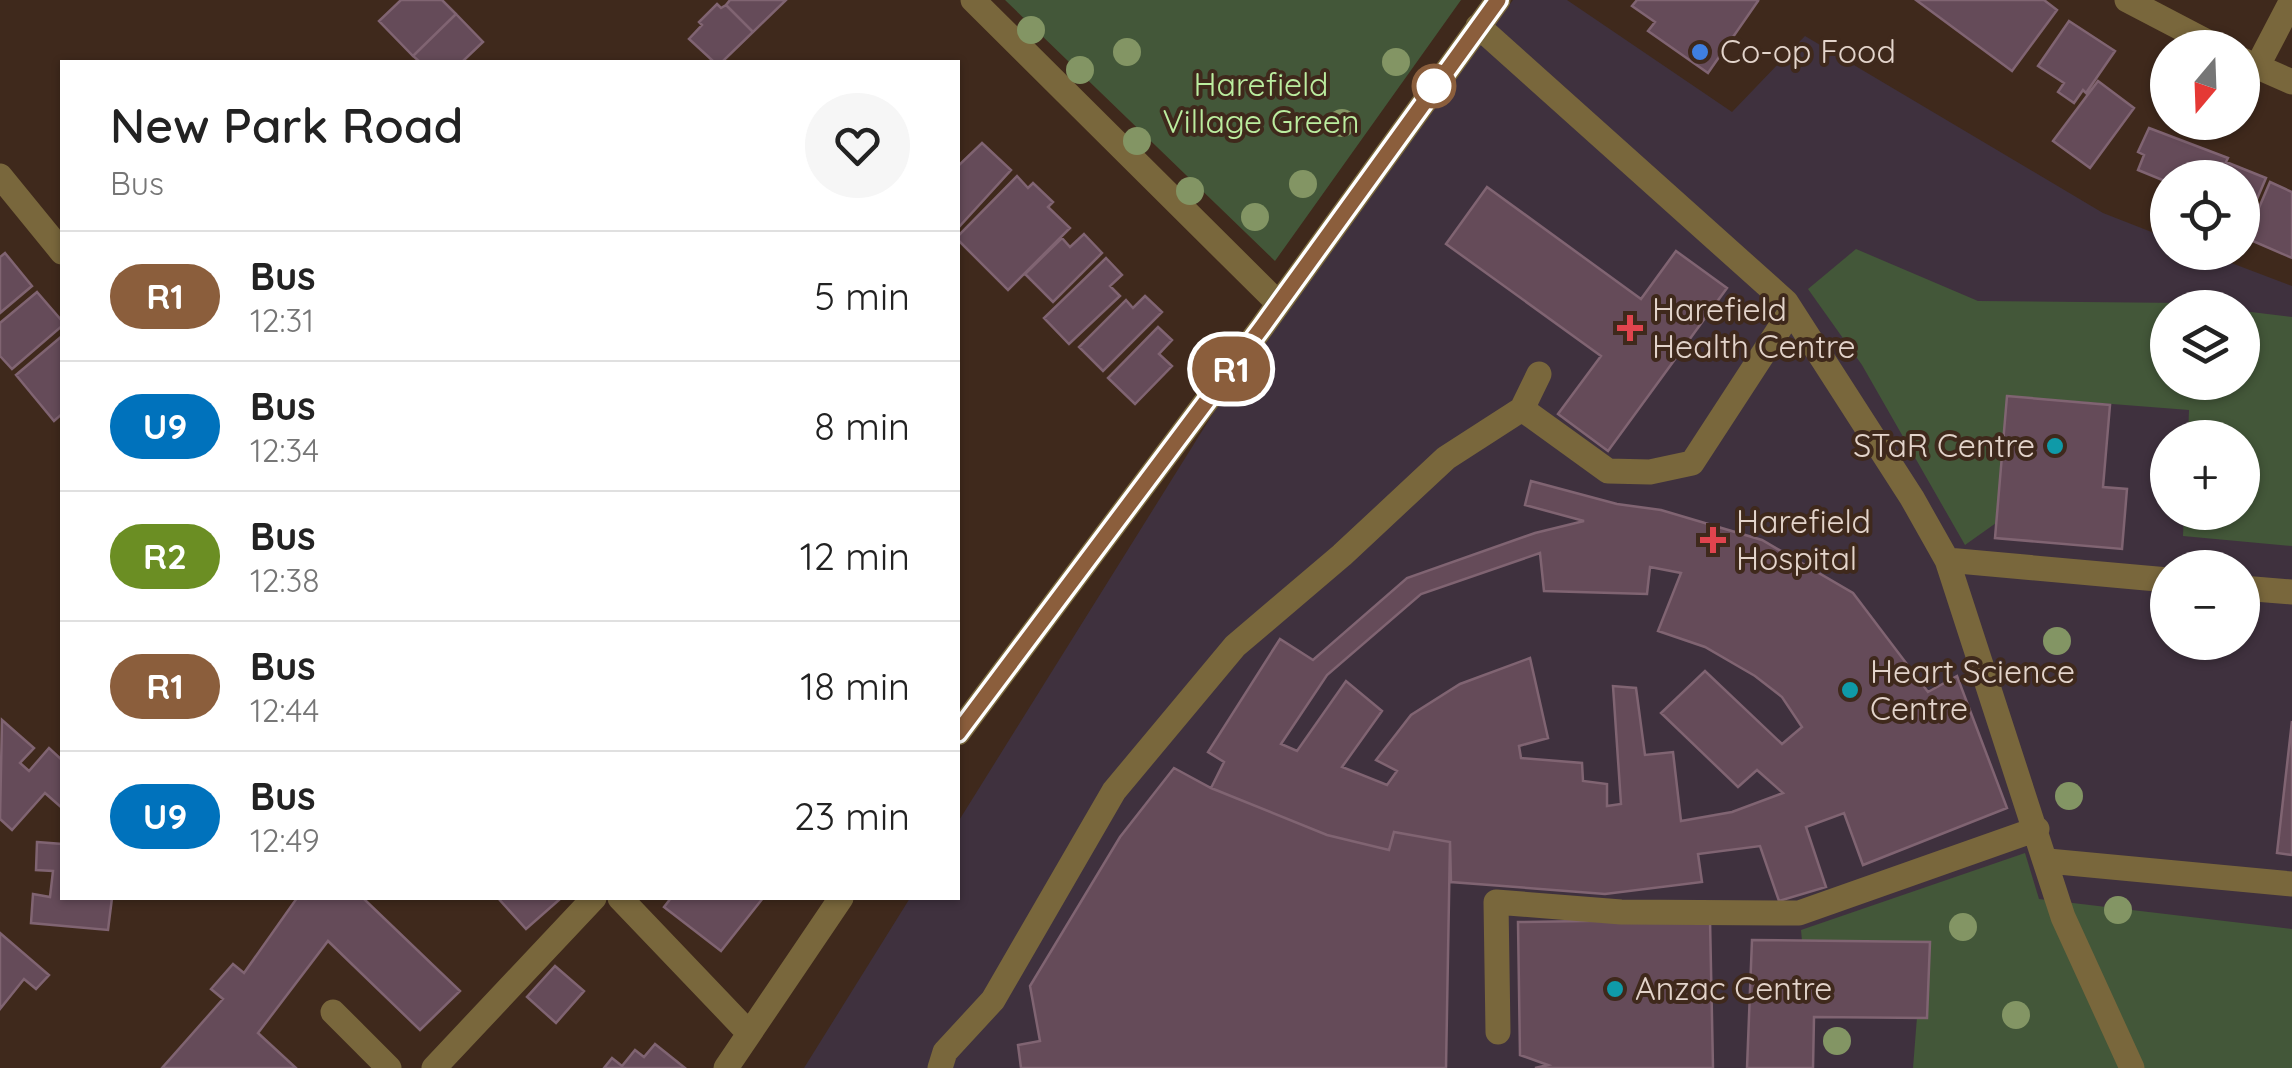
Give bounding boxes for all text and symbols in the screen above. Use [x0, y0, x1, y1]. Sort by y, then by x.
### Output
north arrow [2150, 30, 2260, 140]
map controls [2150, 30, 2260, 660]
place label: Co-op Food [1720, 31, 1896, 71]
marker: Co-op Food [1689, 41, 1711, 63]
park label: Harefield Village Green [1163, 64, 1359, 141]
unlabelled marker [1413, 65, 1455, 107]
button: heart [805, 93, 910, 198]
text: New Park Road [110, 95, 463, 155]
button: locate [2150, 160, 2260, 270]
text: Bus [110, 163, 164, 203]
text: Bus [250, 252, 316, 300]
text: 5 min [814, 272, 910, 320]
text: R1 [146, 274, 184, 318]
place label: Harefield Health Centre [1652, 289, 1856, 366]
button: layers [2150, 290, 2260, 400]
text: 12:31 [250, 300, 314, 340]
marker: Harefield Health Centre [1617, 315, 1643, 341]
line badge: R1 [1186, 336, 1276, 402]
text: R1 [1212, 347, 1250, 391]
text: Bus [250, 382, 316, 430]
text: 8 min [814, 402, 910, 450]
text: U9 [143, 404, 187, 448]
button: + [2150, 420, 2260, 530]
place label: STaR Centre [1853, 425, 2035, 465]
text: 12:34 [250, 430, 319, 470]
marker: STaR Centre [2044, 435, 2066, 457]
place label: Harefield Hospital [1736, 501, 1871, 578]
text: Bus [250, 512, 316, 560]
marker: Harefield Hospital [1700, 527, 1726, 553]
text: 12 min [800, 532, 910, 580]
text: R2 [143, 534, 187, 578]
button: − [2150, 550, 2260, 660]
text: 12:38 [250, 560, 320, 600]
text: Bus [250, 642, 316, 690]
place label: Heart Science Centre [1870, 651, 2075, 728]
text: 18 min [800, 662, 910, 710]
text: R1 [146, 664, 184, 708]
marker: Heart Science Centre [1839, 679, 1861, 701]
text: 12:44 [250, 690, 319, 730]
text: Bus [250, 772, 316, 820]
text: 23 min [794, 792, 910, 840]
text: U9 [143, 794, 187, 838]
text: 12:49 [250, 820, 320, 860]
place label: Anzac Centre [1635, 968, 1832, 1008]
marker: Anzac Centre [1604, 978, 1626, 1000]

